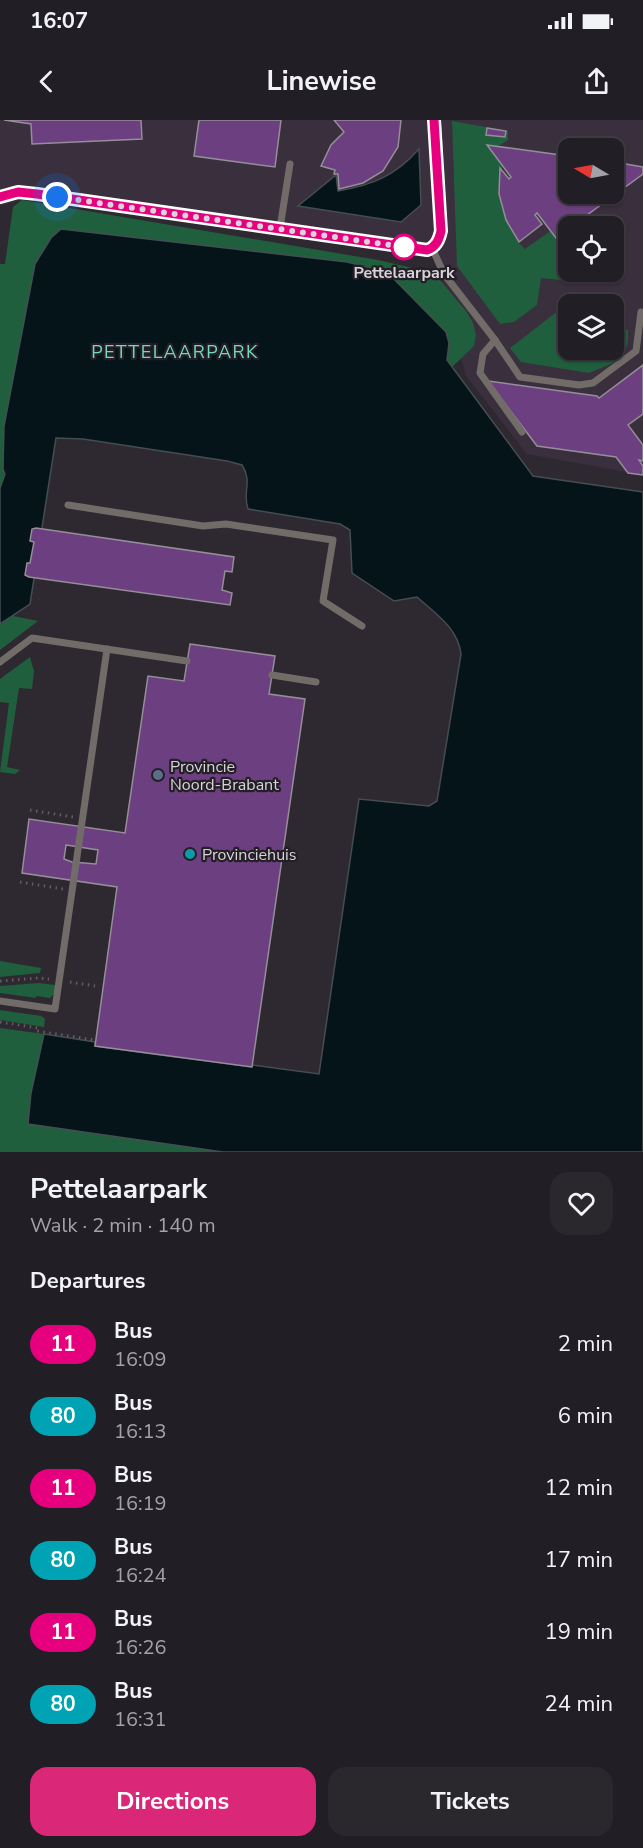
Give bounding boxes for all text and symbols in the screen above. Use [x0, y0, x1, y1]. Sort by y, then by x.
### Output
text: 16:07 [30, 6, 88, 36]
text: Linewise [267, 63, 377, 100]
icon: back [30, 65, 63, 98]
icon: share [580, 65, 613, 98]
north arrow [558, 138, 624, 204]
map controls [558, 138, 624, 360]
your location [42, 182, 72, 212]
button: locate [558, 216, 624, 282]
marker: Pettelaarpark [391, 234, 417, 260]
place label: Pettelaarpark [353, 262, 455, 284]
button: layers [558, 294, 624, 360]
district label: PETTELAARPARK [91, 340, 259, 364]
place label: Provincie Noord-Brabant [170, 756, 279, 796]
marker: Provincie Noord-Brabant [151, 768, 165, 782]
place label: Provinciehuis [202, 844, 297, 866]
marker: Provinciehuis [183, 847, 197, 861]
text: Pettelaarpark [30, 1170, 207, 1208]
button: heart [550, 1172, 613, 1235]
text: Walk · 2 min · 140 m [30, 1212, 216, 1239]
text: Departures [30, 1266, 145, 1296]
text: Bus [114, 1316, 153, 1346]
text: 2 min [558, 1329, 613, 1359]
text: 11 [50, 1330, 76, 1358]
text: 16:09 [114, 1346, 167, 1373]
text: Bus [114, 1388, 153, 1418]
text: 6 min [558, 1401, 613, 1431]
text: 80 [50, 1402, 76, 1430]
text: 16:13 [114, 1418, 167, 1445]
text: Bus [114, 1460, 153, 1490]
text: 12 min [545, 1473, 613, 1503]
text: 11 [50, 1474, 76, 1502]
text: 16:19 [114, 1490, 167, 1517]
text: Bus [114, 1532, 153, 1562]
text: 17 min [545, 1545, 613, 1575]
text: 80 [50, 1546, 76, 1574]
text: 16:24 [114, 1562, 167, 1589]
text: Bus [114, 1604, 153, 1634]
text: 19 min [545, 1617, 613, 1647]
text: 11 [50, 1618, 76, 1646]
text: 16:26 [114, 1634, 167, 1661]
text: Bus [114, 1676, 153, 1706]
text: 24 min [545, 1689, 613, 1719]
text: 80 [50, 1690, 76, 1718]
text: 16:31 [114, 1706, 167, 1733]
button: Directions [30, 1767, 316, 1836]
button: Tickets [328, 1767, 613, 1836]

